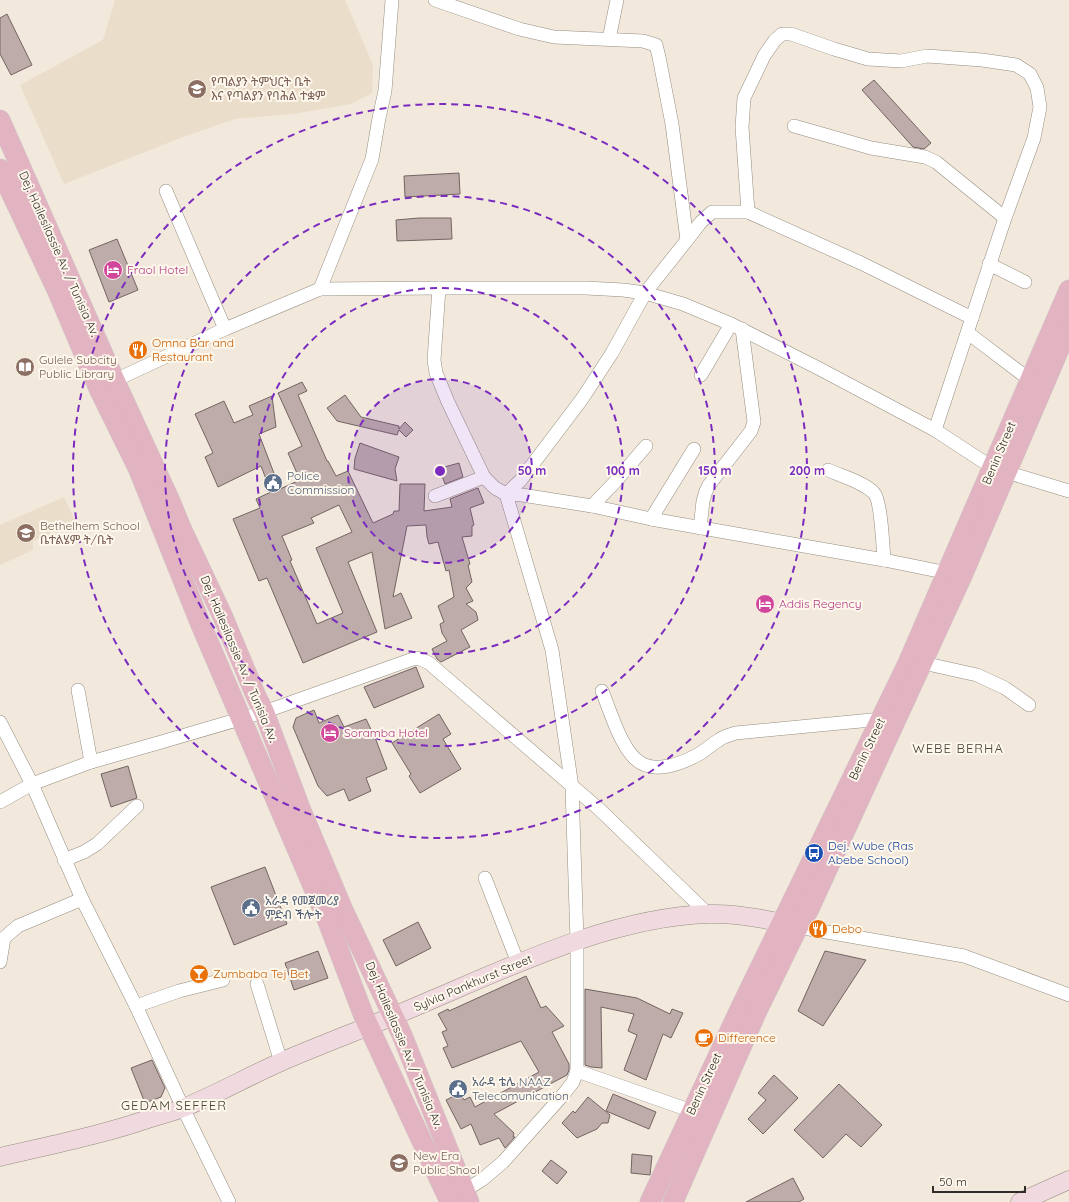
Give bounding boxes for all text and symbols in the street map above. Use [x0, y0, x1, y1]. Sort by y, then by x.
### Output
place label: የጣልያን ትምህርት ቤት እና የጣልያን የባሕል ተቋም [211, 74, 326, 103]
school or university icon: የጣልያን ትምህርት ቤት እና የጣልያን የባሕል ተቋም [186, 78, 208, 100]
street label: Dej. Hailesilassie Av. / Tunisia Av. [16, 169, 103, 339]
hotel icon: Fraol Hotel [102, 259, 124, 281]
place label: Fraol Hotel [127, 262, 188, 277]
place label: Omna Bar and Restaurant [152, 335, 234, 364]
restaurant icon: Omna Bar and Restaurant [127, 339, 149, 361]
place label: Gulele Subcity Public Library [39, 352, 117, 381]
library icon: Gulele Subcity Public Library [14, 356, 36, 378]
street label: Benin Street [979, 419, 1019, 487]
text: 50 m [518, 463, 546, 478]
text: 100 m [606, 463, 640, 478]
text: 150 m [698, 463, 732, 478]
text: 200 m [789, 463, 825, 478]
centre of rings [433, 464, 447, 478]
place label: Police Commission [287, 468, 355, 497]
public building icon: Police Commission [262, 472, 284, 494]
place label: Bethelhem School ቤተልሄም ት/ቤት [40, 518, 140, 547]
school or university icon: Bethelhem School ቤተልሄም ት/ቤት [15, 522, 37, 544]
street label: Dej. Hailesilassie Av. / Tunisia Av. [197, 573, 281, 744]
hotel icon: Addis Regency [754, 593, 776, 615]
place label: Addis Regency [779, 596, 861, 611]
street label: Benin Street [845, 715, 888, 782]
hotel icon: Soramba Hotel [319, 722, 341, 744]
place label: Soramba Hotel [344, 725, 428, 740]
district label: WEBE BERHA [912, 740, 1004, 756]
place label: Dej. Wube (Ras Abebe School) [828, 838, 914, 867]
bus stop icon: Dej. Wube (Ras Abebe School) [803, 842, 825, 864]
place label: አራዳ የመጀመሪያ ምድብ ችሎት [265, 893, 339, 922]
public building icon: አራዳ የመጀመሪያ ምድብ ችሎት [240, 897, 262, 919]
restaurant icon: Debo [807, 918, 829, 940]
place label: Debo [832, 921, 862, 936]
street label: Sylvia Pankhurst Street [411, 951, 534, 1014]
street label: Dej. Hailesilassie Av. / Tunisia Av. [362, 959, 446, 1130]
bar icon: Zumbaba Tej Bet [188, 963, 210, 985]
place label: Zumbaba Tej Bet [213, 966, 309, 981]
cafe icon: Difference [693, 1027, 715, 1049]
place label: Difference [718, 1030, 776, 1045]
street label: Benin Street [683, 1050, 725, 1117]
place label: አራዳ ቴሌ NAAZ Telecomunication [472, 1074, 569, 1103]
public building icon: አራዳ ቴሌ NAAZ Telecomunication [447, 1078, 469, 1100]
district label: GEDAM SEFFER [121, 1097, 227, 1113]
place label: New Era Public Shool [413, 1148, 480, 1177]
school or university icon: New Era Public Shool [388, 1152, 410, 1174]
scale bar [933, 1168, 1025, 1194]
text: 50 m [939, 1174, 967, 1189]

